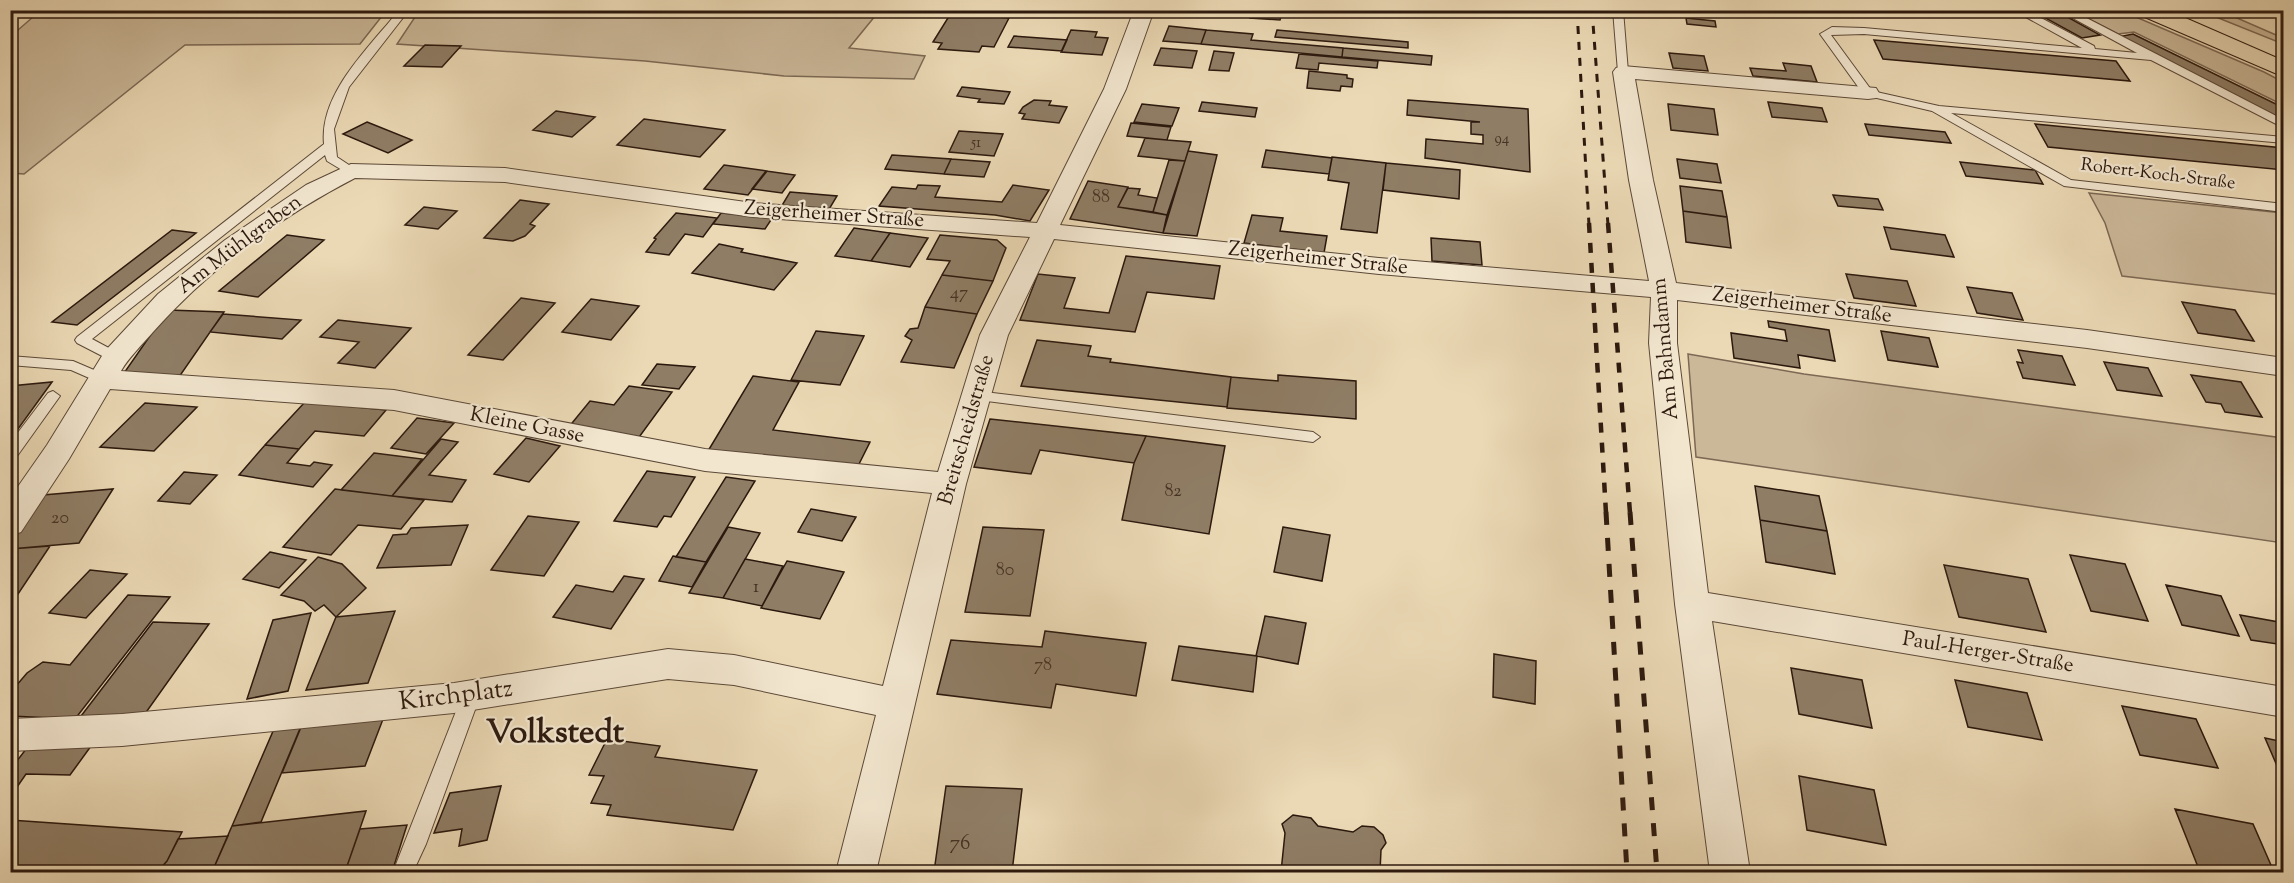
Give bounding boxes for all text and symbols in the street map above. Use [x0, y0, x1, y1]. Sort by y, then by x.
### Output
house number: 94 [1495, 129, 1510, 150]
house number: 51 [970, 133, 981, 154]
street label: Robert-Koch-Straße [2079, 153, 2237, 197]
house number: 88 [1092, 185, 1110, 211]
street label: Am Mühlgraben [171, 188, 309, 302]
street label: Zeigerheimer Straße [743, 194, 925, 236]
street label: Zeigerheimer Straße [1227, 235, 1409, 283]
street label: Am Bahndamm [1645, 277, 1687, 421]
street label: Zeigerheimer Straße [1711, 280, 1893, 332]
house number: 47 [950, 281, 968, 307]
street label: Breitscheidstraße [931, 351, 1003, 509]
street label: Kleine Gasse [467, 400, 587, 452]
house number: 82 [1164, 479, 1182, 505]
house number: 20 [51, 506, 69, 532]
house number: 80 [996, 558, 1014, 584]
house number: 1 [753, 575, 759, 601]
street label: Paul-Herger-Straße [1900, 625, 2076, 681]
house number: 78 [1034, 653, 1052, 679]
street label: Kirchplatz [397, 671, 515, 721]
district label: Volkstedt [486, 710, 625, 758]
house number: 76 [950, 829, 970, 859]

